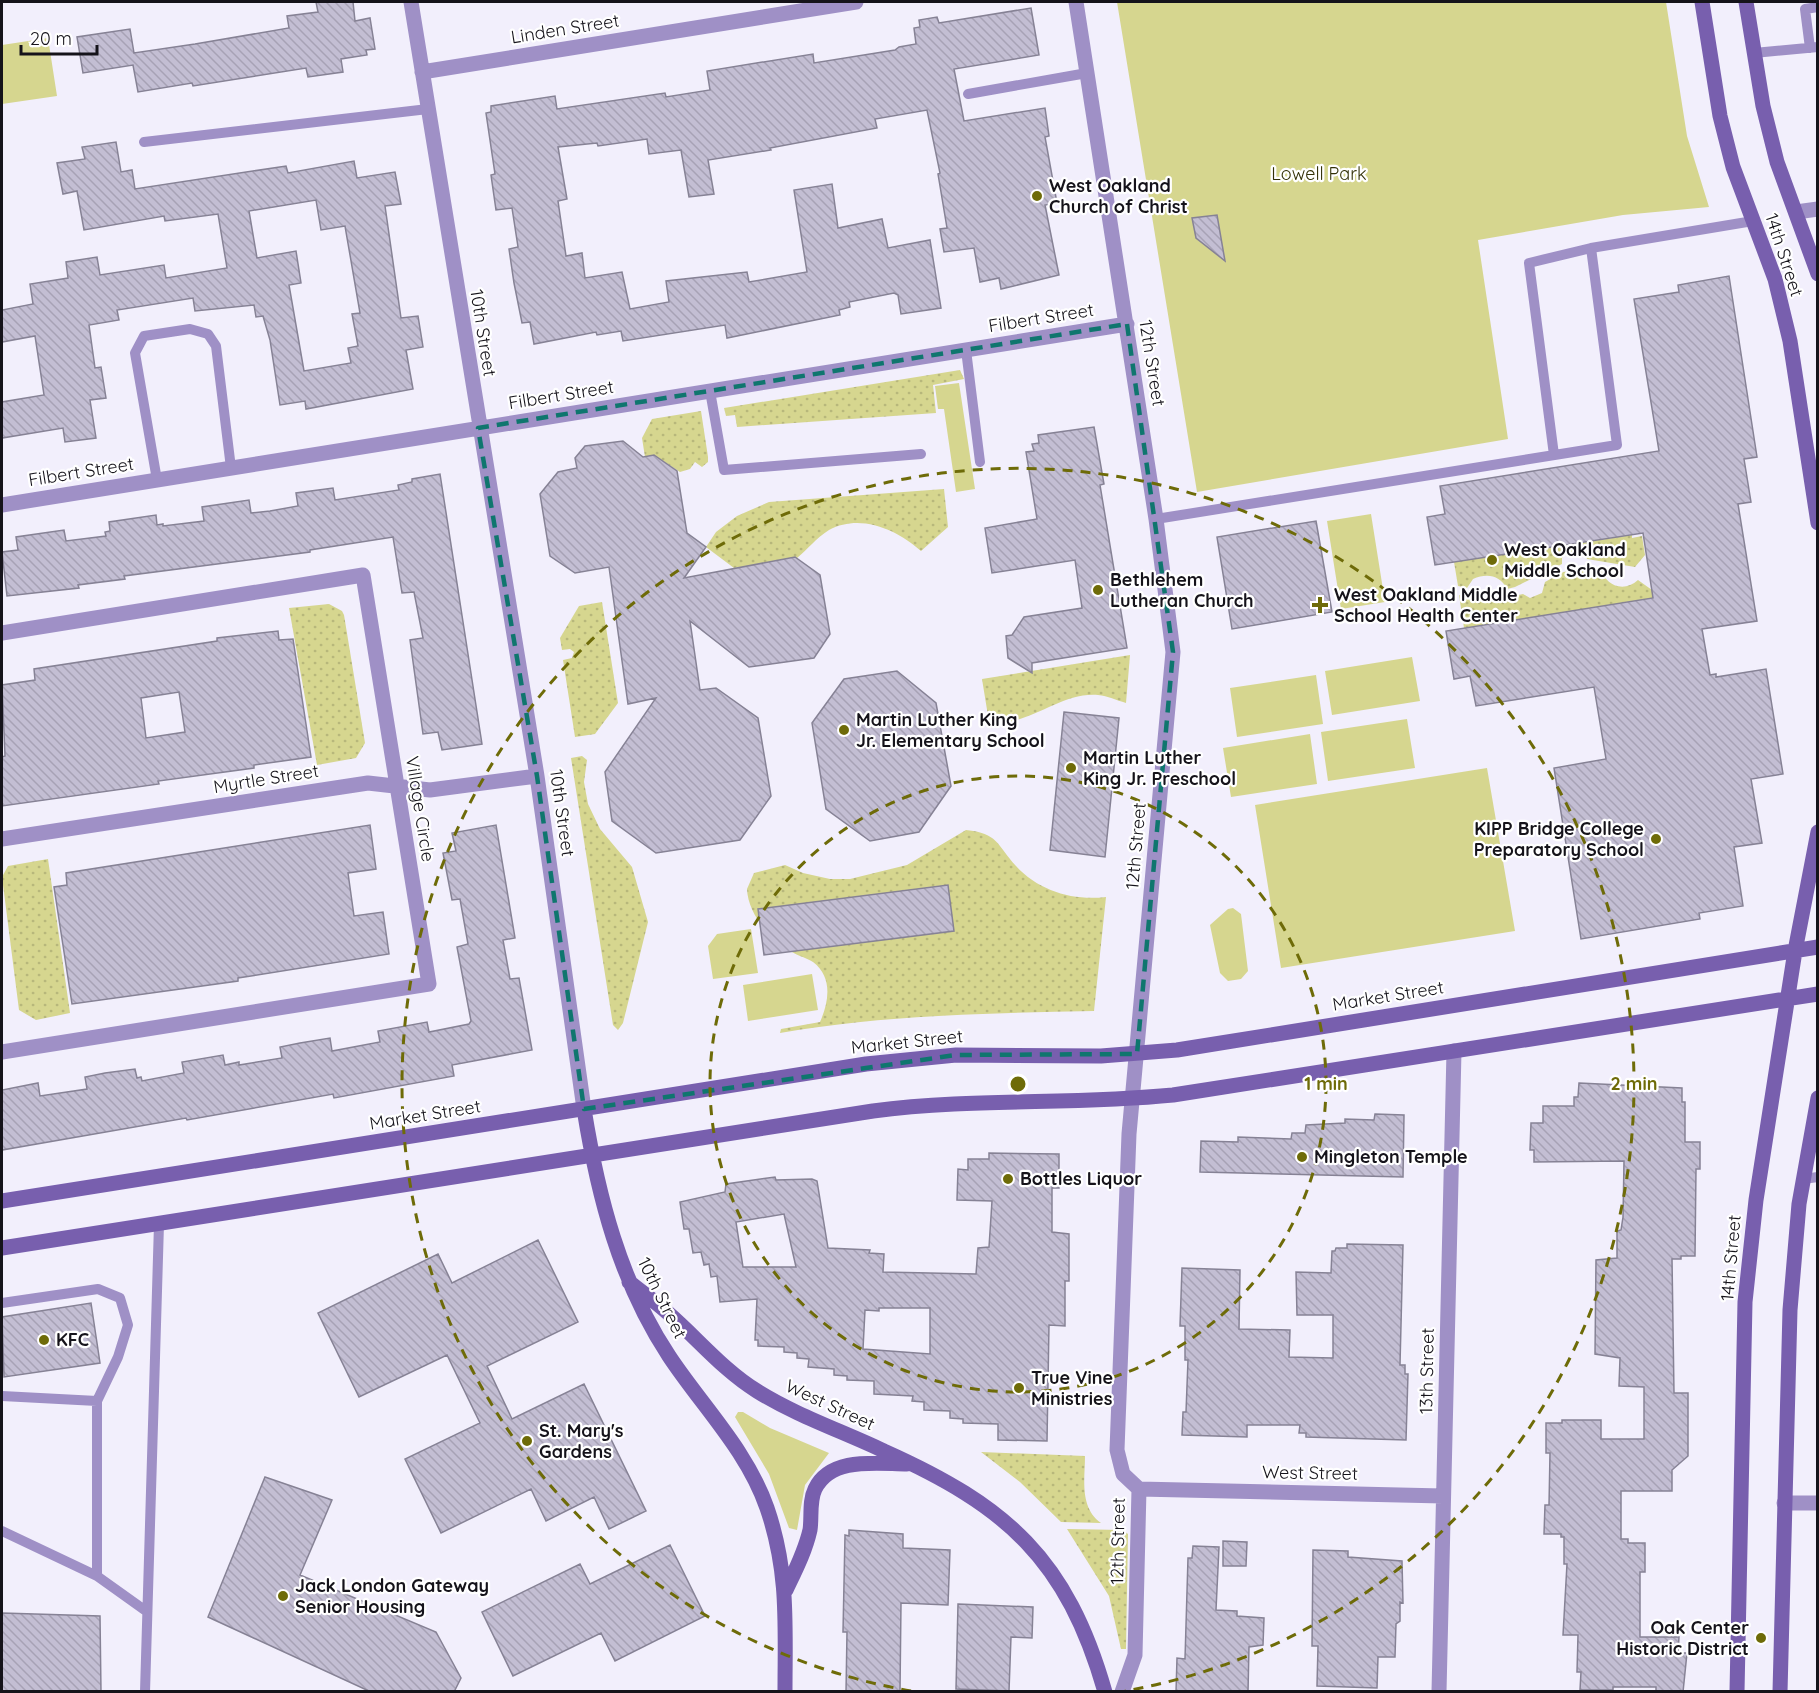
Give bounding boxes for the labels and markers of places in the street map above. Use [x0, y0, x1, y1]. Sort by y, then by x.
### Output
place label: West Oakland Church of Christ [1049, 174, 1188, 218]
marker: West Oakland Church of Christ [1030, 189, 1044, 203]
place label: West Oakland Middle School [1504, 538, 1626, 582]
marker: West Oakland Middle School [1485, 553, 1499, 567]
place label: Bethlehem Lutheran Church [1110, 568, 1254, 612]
marker: Bethlehem Lutheran Church [1091, 583, 1105, 597]
place label: West Oakland Middle School Health Center [1334, 583, 1518, 627]
marker: West Oakland Middle School Health Center [1311, 596, 1329, 614]
place label: Martin Luther King Jr. Elementary School [856, 708, 1045, 752]
marker: Martin Luther King Jr. Elementary School [837, 723, 851, 737]
place label: Martin Luther King Jr. Preschool [1083, 746, 1236, 790]
marker: Martin Luther King Jr. Preschool [1064, 761, 1078, 775]
place label: KIPP Bridge College Preparatory School [1474, 817, 1644, 861]
marker: KIPP Bridge College Preparatory School [1649, 832, 1663, 846]
centre of rings [1008, 1074, 1028, 1094]
place label: Mingleton Temple [1314, 1145, 1468, 1168]
marker: Mingleton Temple [1295, 1150, 1309, 1164]
place label: Bottles Liquor [1020, 1167, 1142, 1190]
marker: Bottles Liquor [1001, 1172, 1015, 1186]
place label: KFC [56, 1328, 89, 1351]
marker: KFC [37, 1333, 51, 1347]
place label: True Vine Ministries [1031, 1366, 1113, 1410]
marker: True Vine Ministries [1012, 1381, 1026, 1395]
place label: St. Mary's Gardens [539, 1419, 624, 1463]
marker: St. Mary's Gardens [520, 1434, 534, 1448]
place label: Jack London Gateway Senior Housing [295, 1574, 489, 1618]
marker: Jack London Gateway Senior Housing [276, 1589, 290, 1603]
place label: Oak Center Historic District [1616, 1616, 1749, 1660]
marker: Oak Center Historic District [1754, 1631, 1768, 1645]

